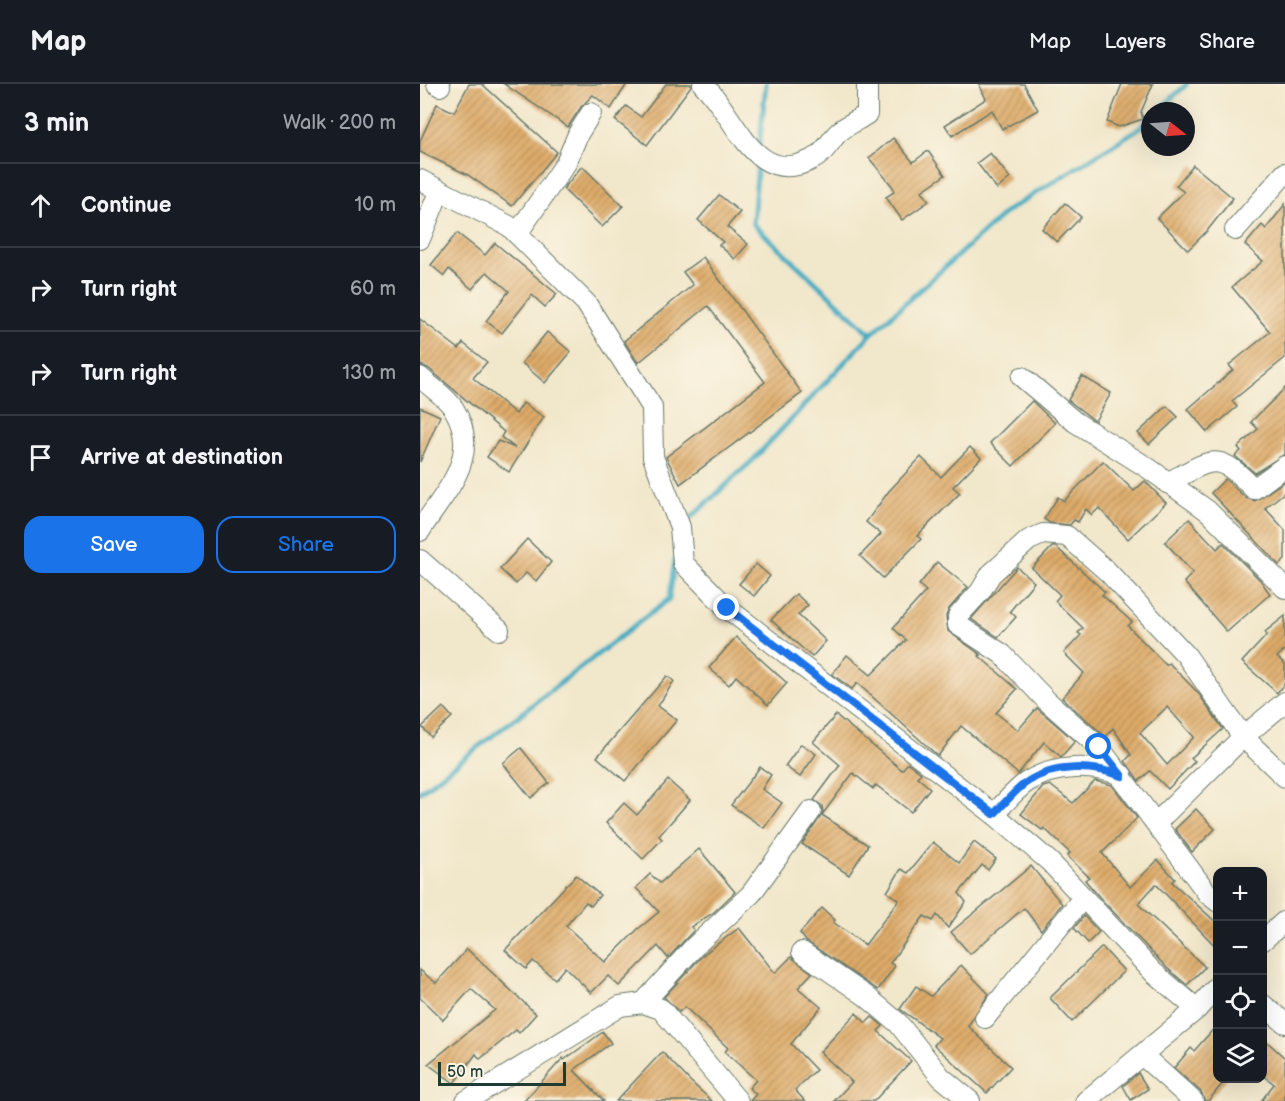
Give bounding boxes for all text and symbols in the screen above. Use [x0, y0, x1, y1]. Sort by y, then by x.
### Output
text: Map [30, 25, 86, 58]
text: Map [1029, 29, 1071, 54]
text: Layers [1104, 29, 1166, 54]
text: Share [1199, 29, 1255, 54]
north arrow [1141, 102, 1195, 156]
text: 3 min [24, 108, 89, 139]
text: Walk · 200 m [283, 111, 396, 135]
icon: ahead [24, 189, 57, 222]
text: Continue [81, 192, 171, 219]
text: 10 m [355, 193, 396, 217]
icon: right [24, 273, 57, 306]
text: Turn right [81, 276, 177, 303]
text: 60 m [350, 277, 396, 301]
icon: right [24, 357, 57, 390]
text: Turn right [81, 360, 177, 387]
text: 130 m [342, 361, 396, 385]
icon: arrive [24, 441, 57, 474]
text: Arrive at destination [81, 444, 283, 471]
button: Save [24, 516, 204, 573]
button: Share [216, 516, 396, 573]
route end [713, 594, 739, 620]
route start [1085, 733, 1111, 759]
map controls [1213, 867, 1267, 1083]
button: + [1213, 867, 1267, 921]
button: − [1213, 921, 1267, 975]
button: locate [1213, 975, 1267, 1029]
button: layers [1213, 1029, 1267, 1083]
scale bar [438, 1059, 566, 1086]
text: 50 m [447, 1063, 483, 1082]

